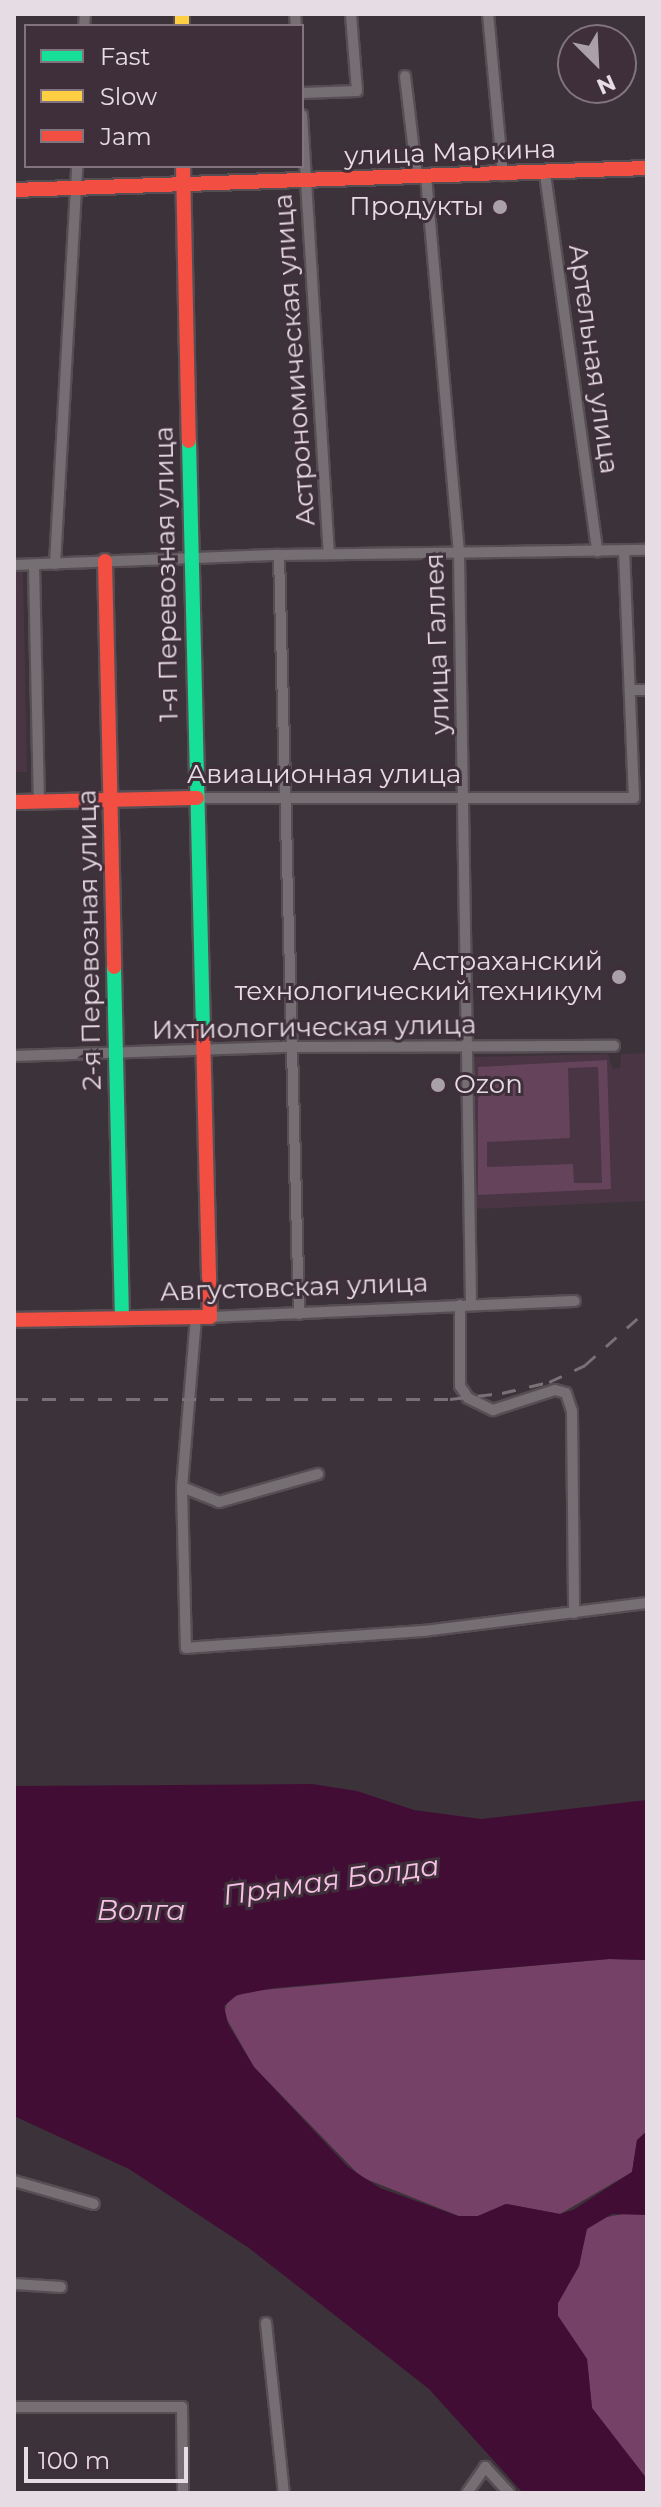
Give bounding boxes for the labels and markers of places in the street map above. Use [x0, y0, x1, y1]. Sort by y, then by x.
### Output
place label: Продукты [349, 191, 484, 223]
marker: Продукты [491, 198, 509, 216]
place label: Астраханский технологический техникум [235, 946, 603, 1008]
marker: Астраханский технологический техникум [610, 968, 628, 986]
place label: Ozon [454, 1069, 523, 1101]
marker: Ozon [429, 1076, 447, 1094]

